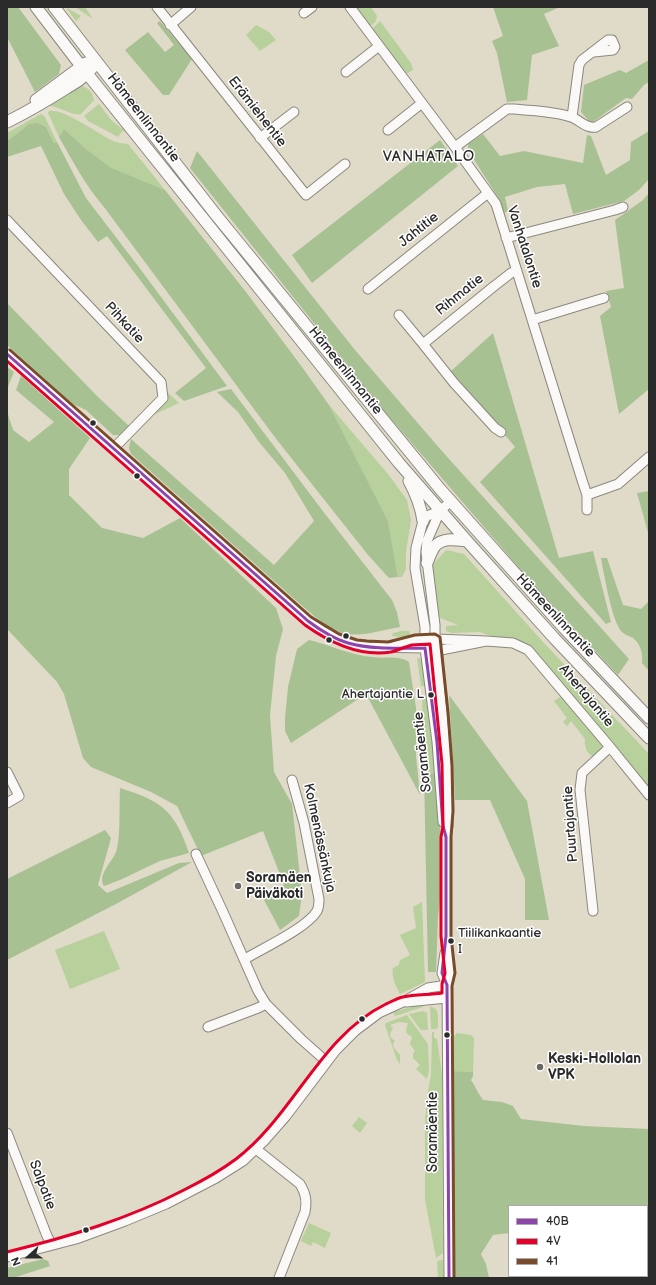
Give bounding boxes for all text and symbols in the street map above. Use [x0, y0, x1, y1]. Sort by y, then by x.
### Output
street label: Hämeenlinnantie [103, 70, 183, 166]
street label: Erämiehentie [224, 73, 290, 151]
district label: VANHATALO [383, 148, 475, 166]
street label: Vanhatalontie [503, 204, 545, 290]
street label: Jahtitie [396, 209, 442, 251]
street label: Rihmatie [433, 271, 487, 319]
street label: Pihkatie [101, 299, 147, 347]
street label: Hämeenlinnantie [304, 324, 386, 418]
unlabelled marker [88, 418, 98, 428]
unlabelled marker [132, 471, 142, 481]
street label: Hämeenlinnantie [512, 571, 598, 661]
unlabelled marker [341, 631, 351, 641]
unlabelled marker [324, 635, 334, 645]
street label: Ahertajantie [555, 661, 617, 731]
place label: Ahertajantie L [342, 687, 424, 703]
marker: Ahertajantie L [426, 690, 436, 700]
street label: Soramäentie [410, 711, 436, 793]
street label: Kolmenässänkuja [299, 782, 339, 894]
street label: Puurtajantie [560, 785, 582, 863]
place label: Soramäen Päiväkoti [246, 870, 312, 902]
marker: Soramäen Päiväkoti [233, 881, 243, 891]
place label: Tiilikankaantie I [458, 926, 541, 957]
marker: Tiilikankaantie I [446, 936, 456, 946]
unlabelled marker [357, 1014, 367, 1024]
unlabelled marker [442, 1030, 452, 1040]
place label: Keski-Hollolan VPK [548, 1051, 641, 1084]
marker: Keski-Hollolan VPK [535, 1062, 545, 1072]
street label: Soramäentie [425, 1092, 441, 1172]
street label: Salpatie [25, 1158, 59, 1212]
legend [508, 1205, 648, 1277]
text: 40B [546, 1214, 569, 1229]
unlabelled marker [81, 1225, 91, 1235]
text: 4V [546, 1234, 561, 1249]
north arrow [8, 1237, 48, 1277]
text: 41 [546, 1254, 558, 1269]
text: N [9, 1255, 24, 1268]

